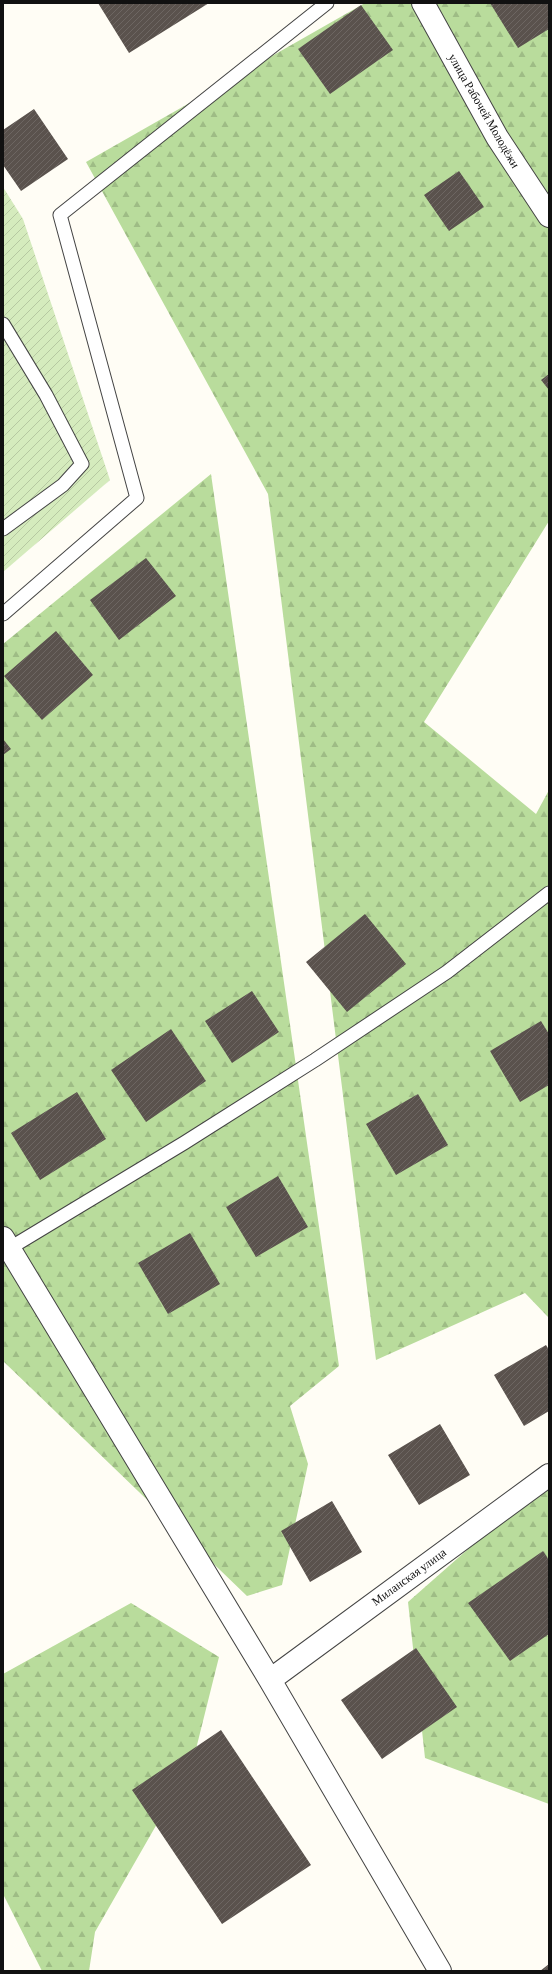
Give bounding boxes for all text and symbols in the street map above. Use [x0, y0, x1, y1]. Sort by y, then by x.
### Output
street label: улица Рабочей Молодёжи [446, 51, 523, 171]
street label: Миланская улица [369, 1545, 449, 1609]

